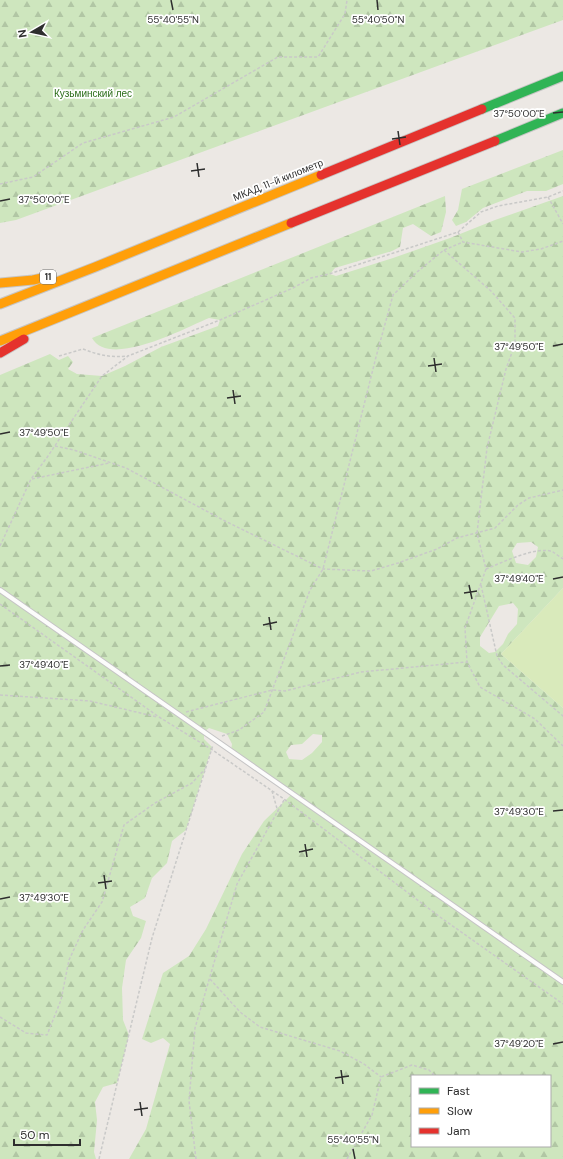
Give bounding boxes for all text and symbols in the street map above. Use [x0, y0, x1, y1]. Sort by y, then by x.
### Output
north arrow [12, 12, 52, 52]
text: 55°40'55"N [147, 13, 199, 26]
text: 55°40'50"N [352, 13, 404, 26]
text: N [15, 29, 30, 39]
park label: Кузьминский лес [54, 87, 132, 100]
text: 37°50'00"E [493, 107, 545, 120]
street label: МКАД, 11-й километр [231, 156, 325, 204]
text: 37°50'00"E [18, 193, 70, 206]
road number: 11 [40, 270, 56, 284]
text: 37°49'50"E [494, 340, 544, 353]
text: 37°49'50"E [19, 426, 69, 439]
text: 37°49'40"E [494, 572, 544, 585]
text: 37°49'40"E [19, 658, 69, 671]
text: 37°49'30"E [494, 805, 544, 818]
text: 37°49'30"E [19, 891, 69, 904]
text: 37°49'20"E [494, 1037, 544, 1050]
legend [411, 1075, 551, 1147]
text: Fast [447, 1083, 470, 1099]
text: Slow [447, 1103, 473, 1119]
scale bar [14, 1121, 80, 1147]
text: Jam [447, 1123, 470, 1139]
text: 50 m [20, 1127, 49, 1143]
text: 55°40'55"N [327, 1133, 379, 1146]

